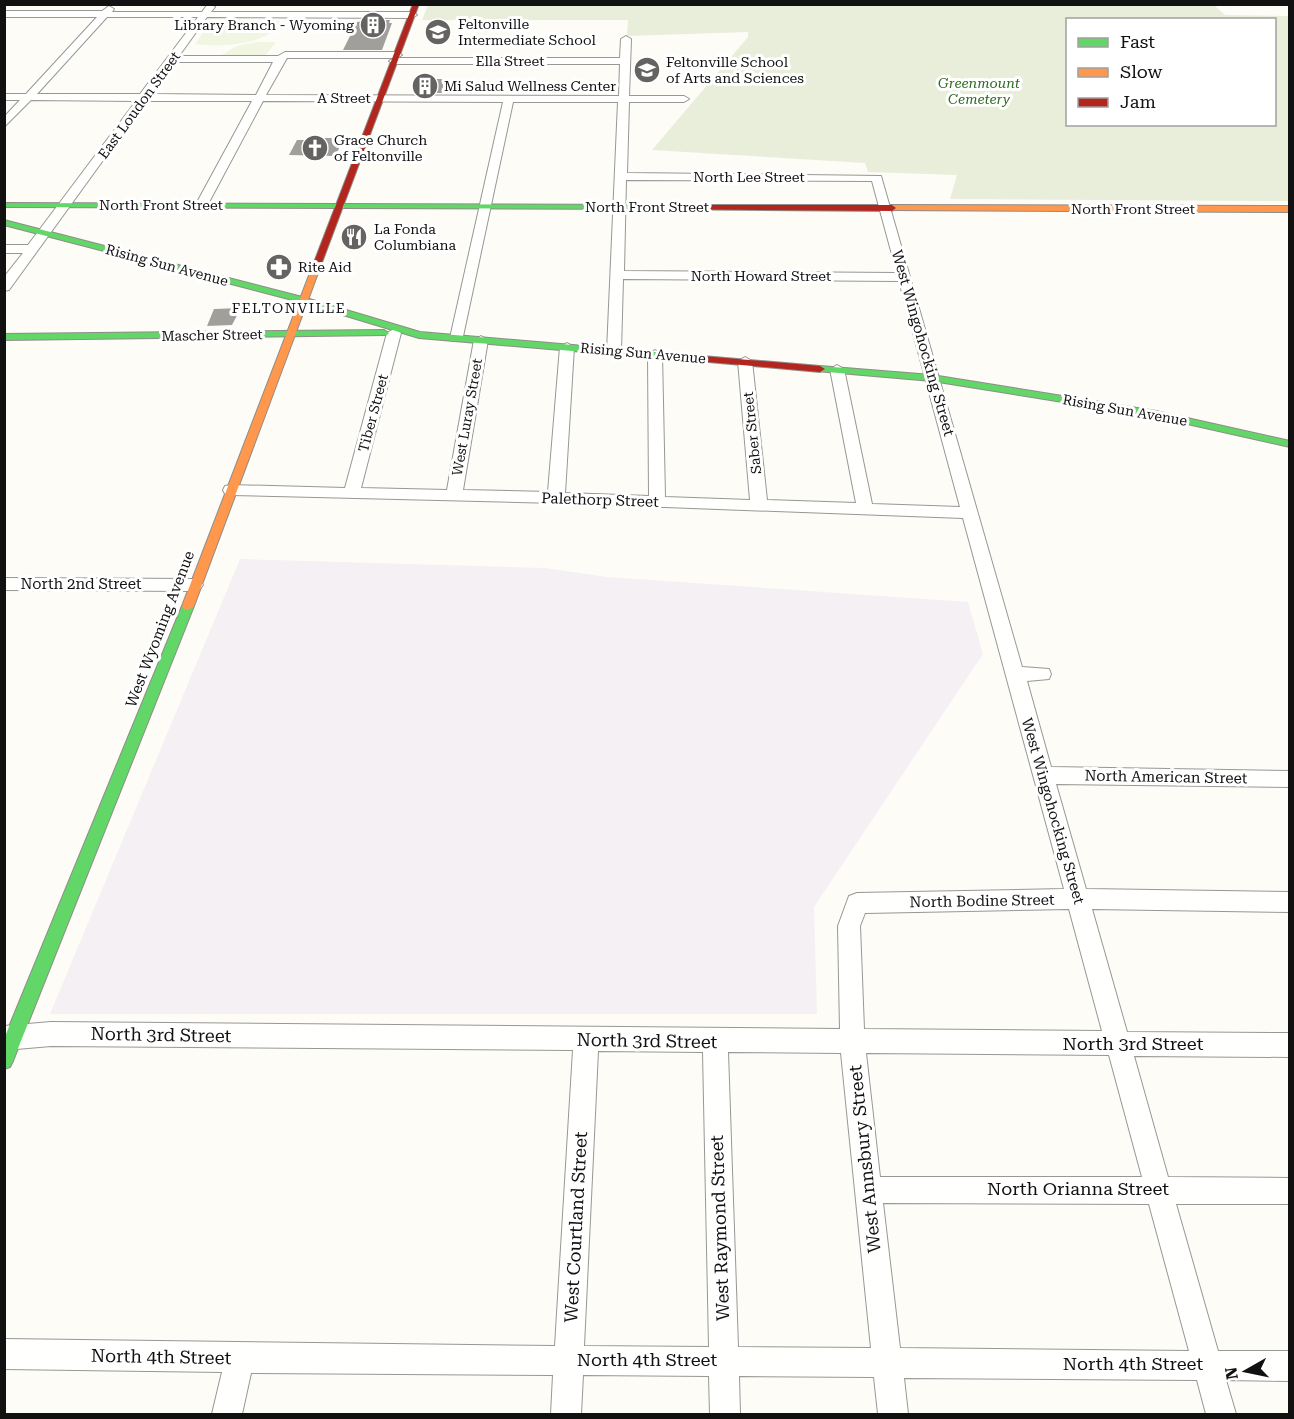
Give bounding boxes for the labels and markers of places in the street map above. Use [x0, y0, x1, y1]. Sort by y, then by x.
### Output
building icon: Library Branch - Wyoming [358, 10, 388, 40]
place label: Feltonville Intermediate School [458, 16, 597, 48]
place label: Library Branch - Wyoming [174, 17, 354, 33]
school or university icon: Feltonville Intermediate School [423, 17, 453, 47]
place label: Feltonville School of Arts and Sciences [666, 54, 804, 86]
school or university icon: Feltonville School of Arts and Sciences [632, 55, 662, 85]
building icon: Mi Salud Wellness Center [410, 71, 440, 101]
place label: Mi Salud Wellness Center [444, 78, 616, 94]
place label: Grace Church of Feltonville [334, 132, 427, 164]
church icon: Grace Church of Feltonville [300, 133, 330, 163]
place label: La Fonda Columbiana [374, 221, 456, 253]
restaurant icon: La Fonda Columbiana [339, 222, 369, 252]
pharmacy icon: Rite Aid [264, 252, 294, 282]
place label: Rite Aid [298, 259, 352, 275]

